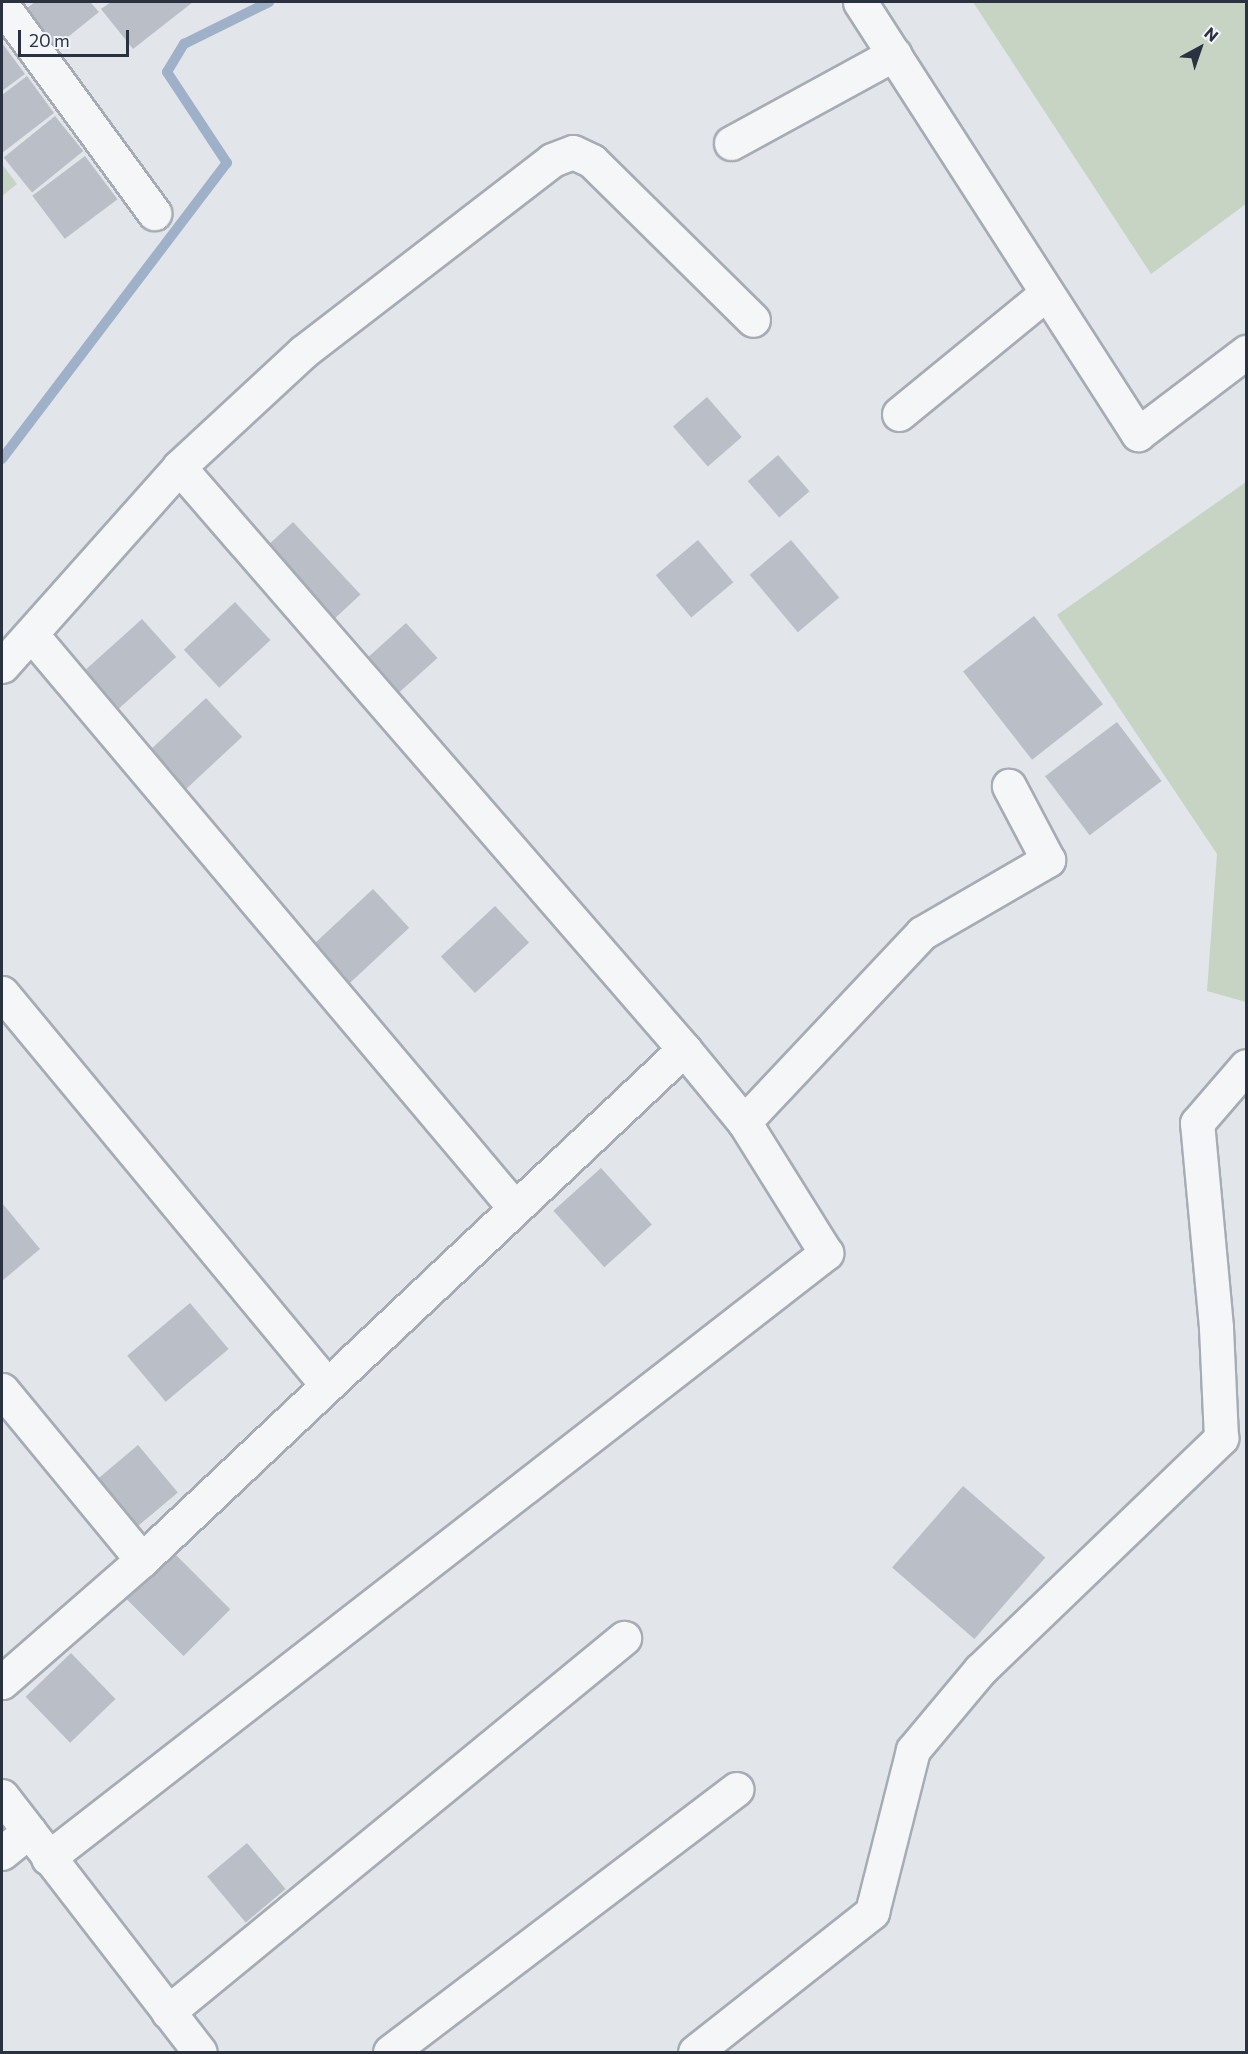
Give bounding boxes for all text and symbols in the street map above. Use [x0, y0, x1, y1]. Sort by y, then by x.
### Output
scale bar [21, 18, 132, 56]
north arrow [1170, 18, 1230, 78]
text: N [1201, 23, 1223, 45]
text: 20 m [29, 29, 70, 51]

